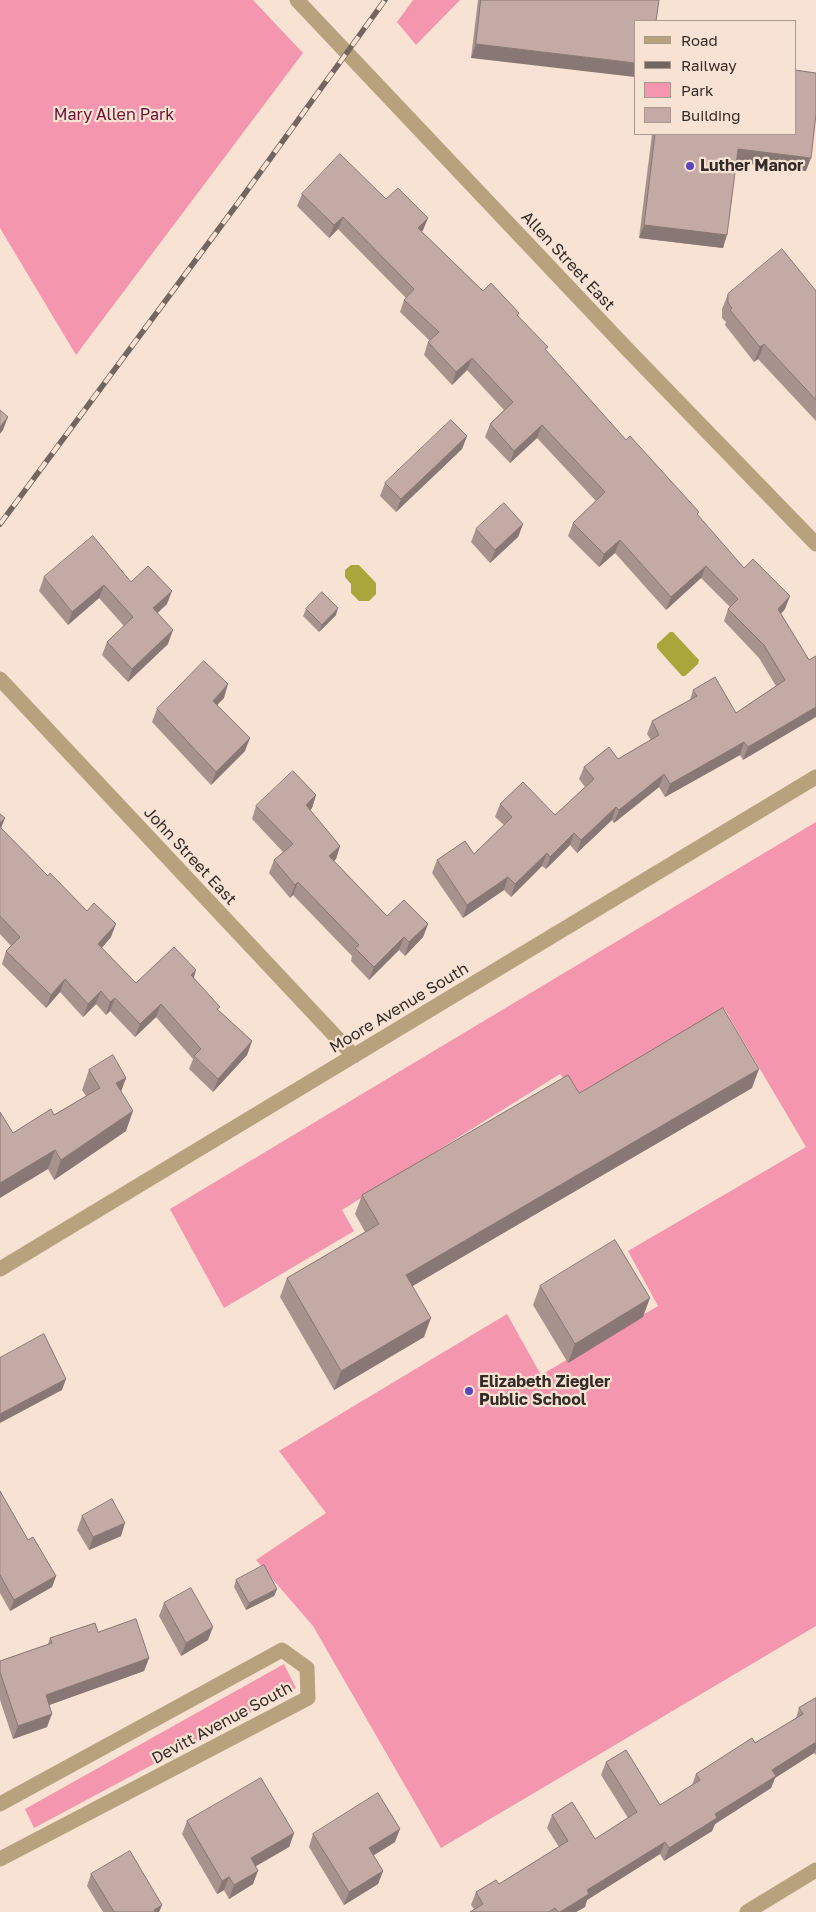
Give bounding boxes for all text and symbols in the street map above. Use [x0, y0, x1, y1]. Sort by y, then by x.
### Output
legend [634, 20, 796, 135]
text: Road [681, 31, 718, 49]
text: Railway [681, 56, 737, 74]
text: Park [681, 81, 713, 99]
park label: Mary Allen Park [54, 105, 174, 125]
text: Building [681, 106, 741, 124]
place label: Luther Manor [700, 156, 803, 176]
marker: Luther Manor [684, 160, 696, 172]
street label: Allen Street East [517, 207, 619, 315]
street label: John Street East [140, 803, 240, 909]
street label: Moore Avenue South [326, 959, 472, 1057]
place label: Elizabeth Ziegler Public School [479, 1372, 610, 1410]
marker: Elizabeth Ziegler Public School [463, 1385, 475, 1397]
street label: Devitt Avenue South [148, 1678, 296, 1768]

